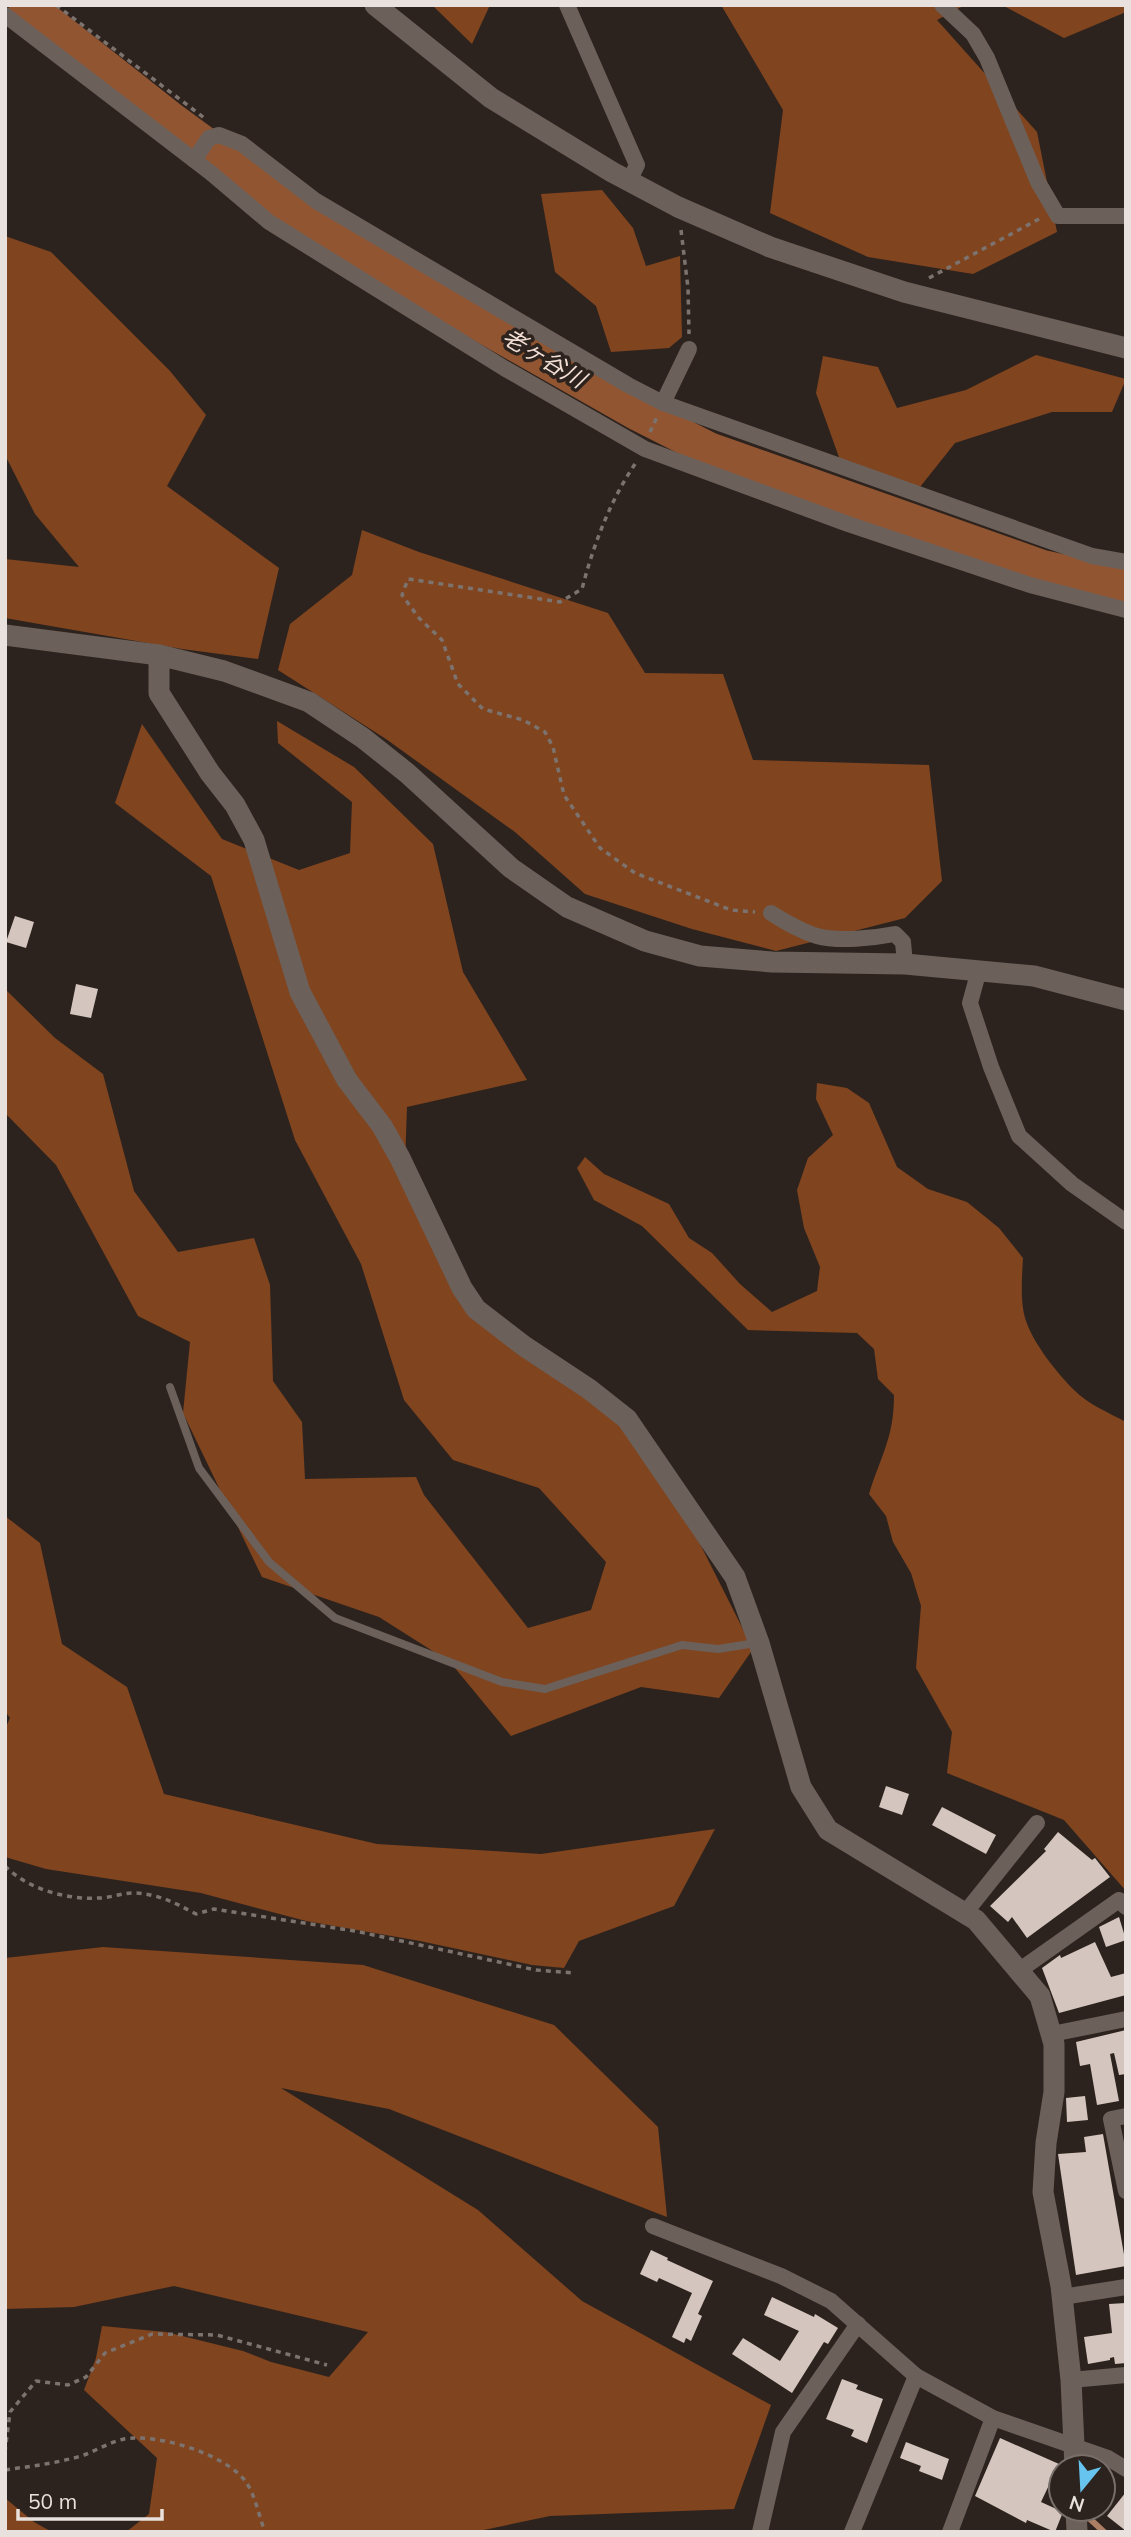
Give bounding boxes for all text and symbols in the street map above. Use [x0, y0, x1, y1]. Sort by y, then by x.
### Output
water label: 老ヶ谷川 [497, 321, 594, 395]
north arrow [1047, 2453, 1117, 2523]
scale bar [18, 2478, 161, 2522]
text: 50 m [28, 2488, 77, 2514]
text: N [1066, 2491, 1087, 2518]

